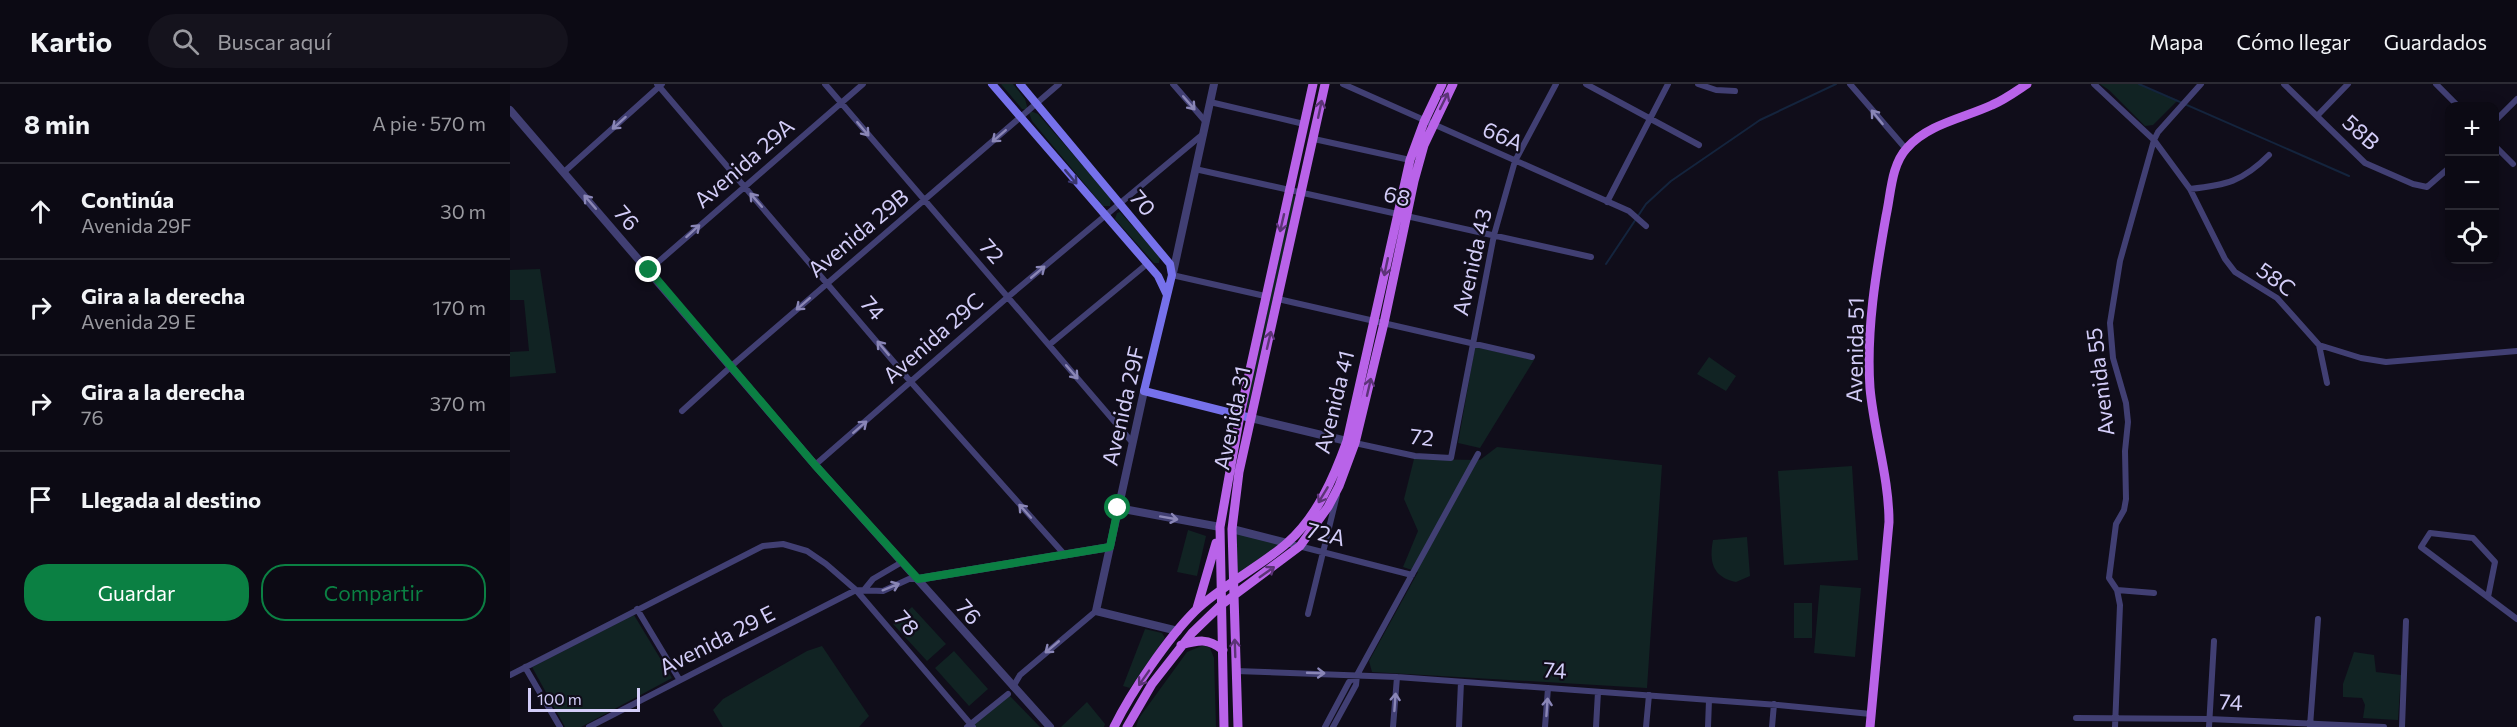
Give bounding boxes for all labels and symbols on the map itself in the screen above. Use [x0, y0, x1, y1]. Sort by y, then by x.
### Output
one-way arrow [1439, 93, 1451, 111]
one-way arrow [1182, 95, 1196, 110]
one-way arrow [1315, 99, 1326, 119]
street label: 58B [2337, 108, 2385, 155]
one-way arrow [1870, 110, 1884, 125]
street label: Avenida 29A [688, 112, 799, 213]
street label: 66A [1479, 115, 1528, 156]
one-way arrow [611, 116, 626, 130]
one-way arrow [856, 121, 869, 137]
one-way arrow [991, 128, 1007, 142]
one-way arrow [1064, 169, 1078, 184]
street label: 68 [1381, 179, 1413, 212]
street label: Avenida 29B [802, 183, 914, 283]
street label: 70 [1125, 184, 1162, 221]
one-way arrow [749, 193, 763, 208]
one-way arrow [583, 195, 597, 210]
street label: 76 [609, 199, 646, 236]
street label: Avenida 43 [1446, 206, 1497, 318]
one-way arrow [1275, 213, 1287, 232]
one-way arrow [685, 224, 700, 238]
street label: 72 [974, 233, 1010, 269]
route end [635, 256, 661, 282]
street label: 58C [2252, 256, 2301, 302]
one-way arrow [1379, 258, 1391, 277]
one-way arrow [1030, 265, 1046, 278]
street label: Avenida 29C [877, 287, 988, 389]
street label: 74 [855, 290, 891, 325]
one-way arrow [796, 297, 811, 311]
street label: Avenida 51 [1840, 297, 1869, 403]
street label: Avenida 55 [2079, 326, 2120, 438]
one-way arrow [1263, 331, 1275, 350]
one-way arrow [876, 340, 889, 356]
street label: Avenida 29F [1096, 344, 1149, 468]
street label: Avenida 41 [1308, 347, 1359, 456]
street label: Avenida 31 [1207, 363, 1256, 472]
one-way arrow [1065, 364, 1079, 379]
one-way arrow [1363, 377, 1375, 396]
one-way arrow [852, 420, 867, 434]
street label: 72 [1409, 422, 1435, 451]
one-way arrow [1317, 486, 1329, 503]
route start [1104, 494, 1130, 520]
one-way arrow [1018, 503, 1032, 518]
one-way arrow [1159, 513, 1179, 524]
street label: 72A [1304, 516, 1348, 551]
one-way arrow [1259, 566, 1275, 578]
one-way arrow [882, 581, 900, 592]
street label: 76 [951, 593, 988, 630]
street label: Avenida 29 E [654, 599, 779, 680]
street label: 78 [889, 604, 926, 641]
one-way arrow [1230, 638, 1241, 658]
one-way arrow [1044, 641, 1060, 654]
street label: 74 [1542, 655, 1568, 684]
one-way arrow [1305, 668, 1325, 679]
one-way arrow [1138, 669, 1150, 685]
scale bar [528, 685, 640, 712]
street label: 74 [2219, 687, 2243, 716]
one-way arrow [1390, 693, 1401, 713]
one-way arrow [1541, 698, 1552, 718]

